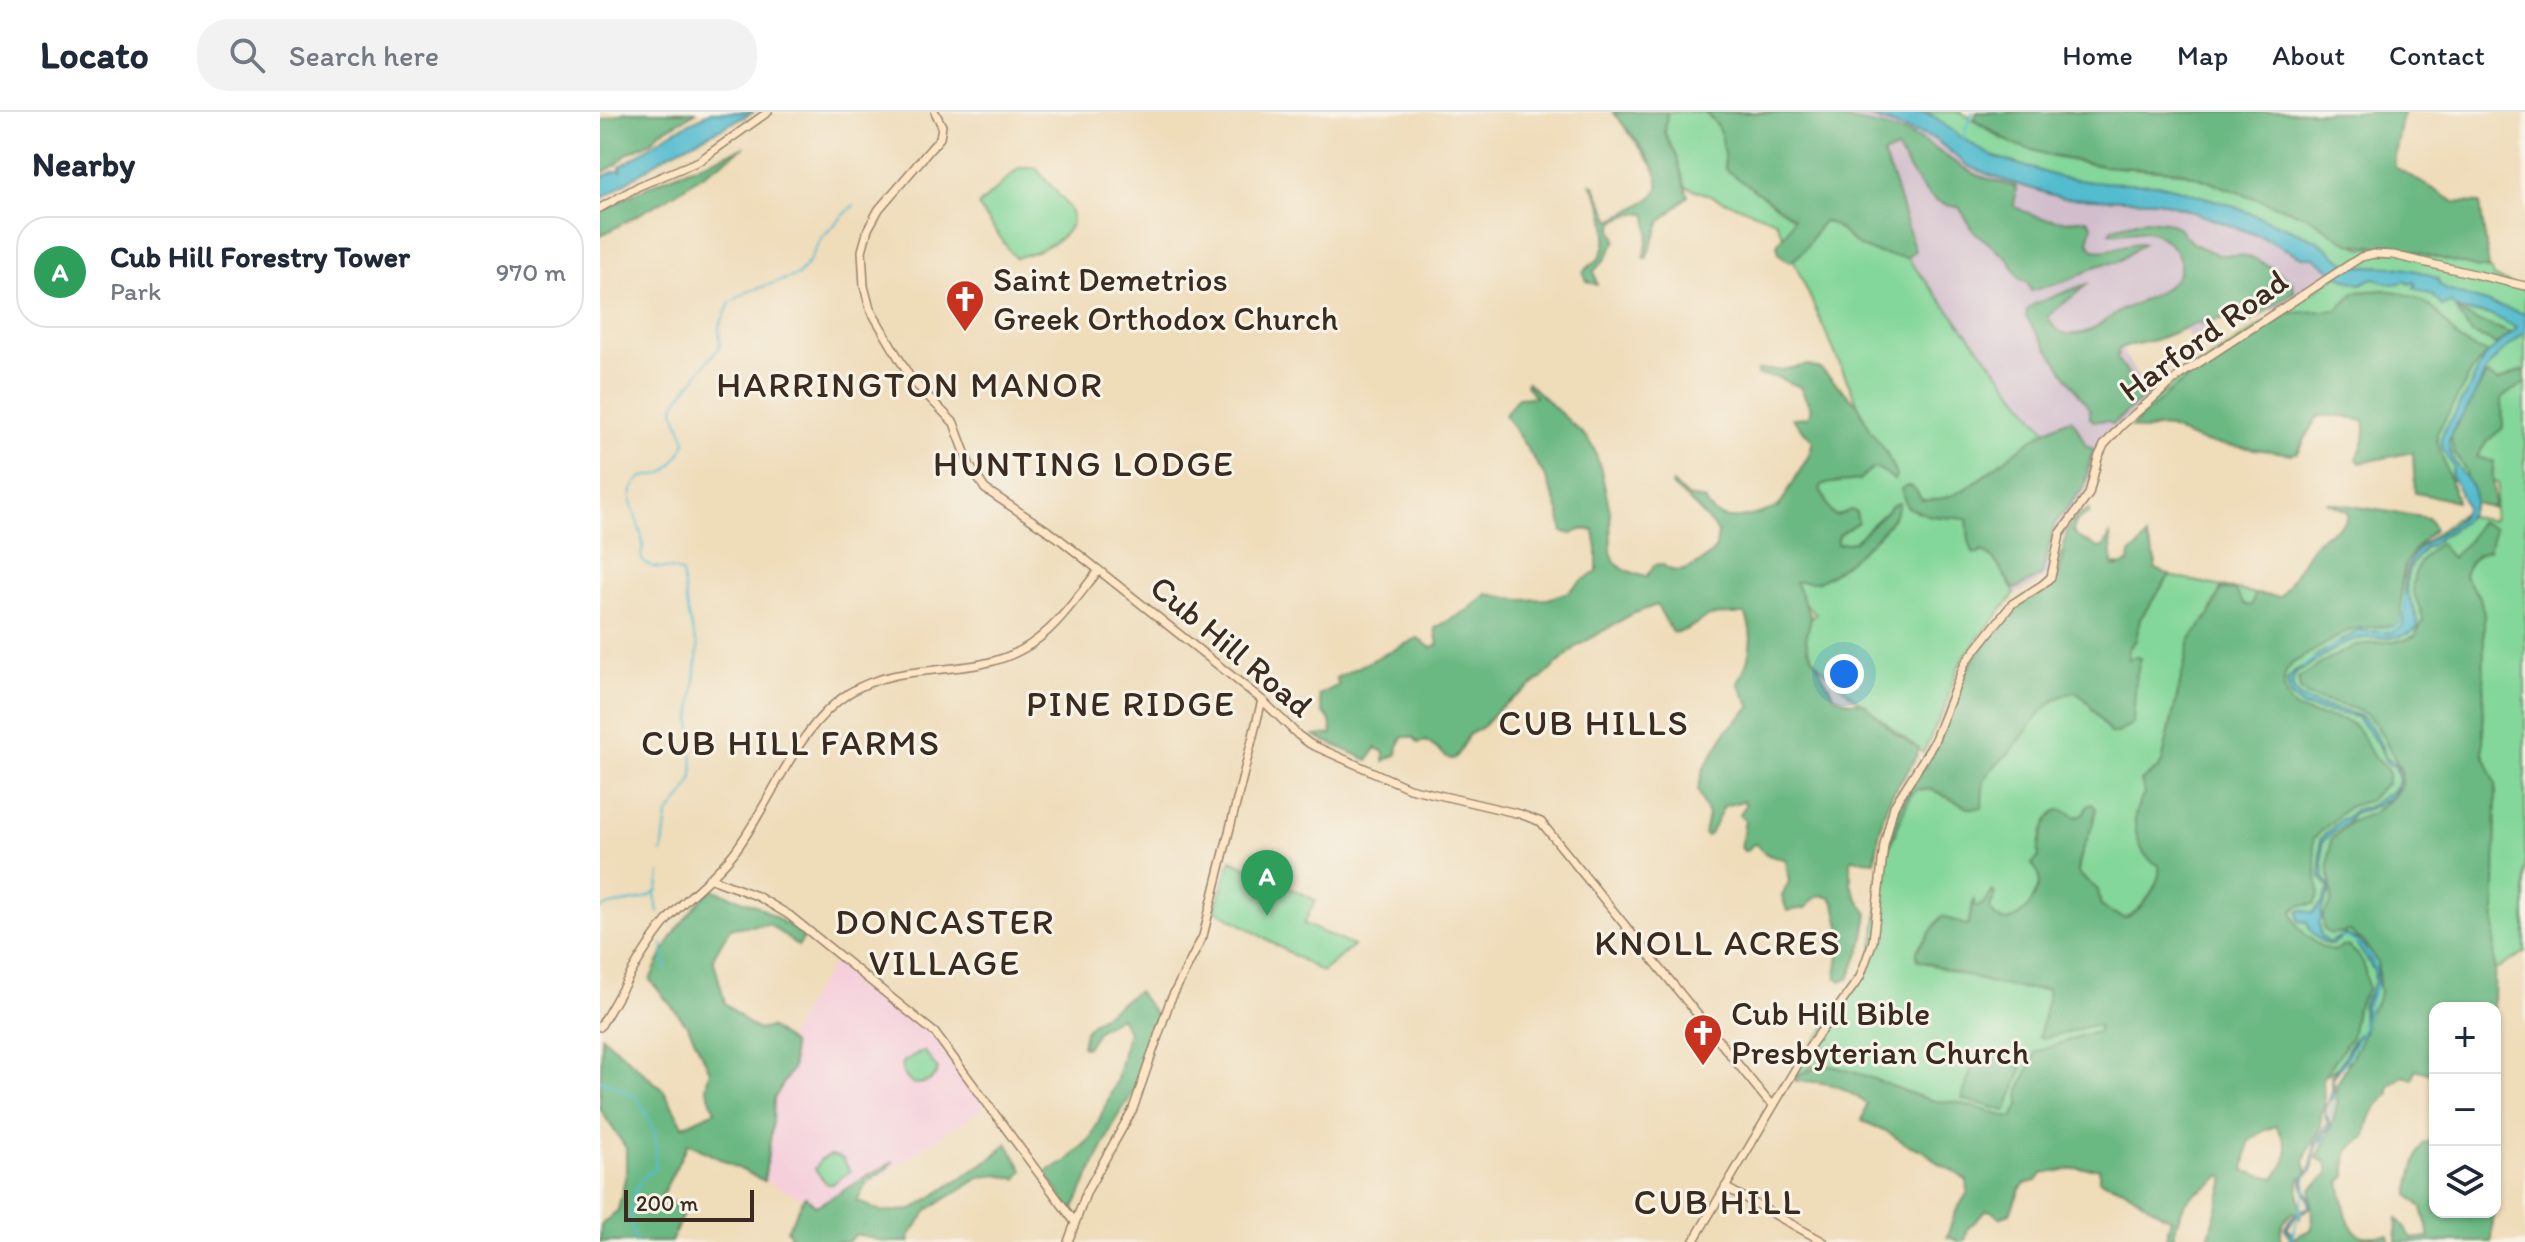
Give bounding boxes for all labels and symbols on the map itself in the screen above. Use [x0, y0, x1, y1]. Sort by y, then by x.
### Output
place label: Saint Demetrios Greek Orthodox Church [993, 259, 1338, 339]
street label: Harford Road [2111, 260, 2296, 410]
church icon: Saint Demetrios Greek Orthodox Church [944, 278, 986, 333]
district label: HARRINGTON MANOR [716, 363, 1104, 406]
district label: HUNTING LODGE [933, 442, 1235, 485]
street label: Cub Hill Road [1142, 567, 1321, 726]
your location [1824, 654, 1864, 694]
district label: PINE RIDGE [1026, 682, 1236, 725]
district label: CUB HILLS [1498, 701, 1690, 744]
district label: CUB HILL FARMS [641, 721, 941, 764]
pin: A [1241, 850, 1293, 916]
district label: DONCASTER VILLAGE [835, 900, 1055, 984]
district label: KNOLL ACRES [1594, 921, 1842, 964]
place label: Cub Hill Bible Presbyterian Church [1731, 993, 2029, 1073]
church icon: Cub Hill Bible Presbyterian Church [1682, 1012, 1724, 1067]
district label: CUB HILL [1633, 1180, 1803, 1223]
scale bar [624, 1186, 754, 1222]

